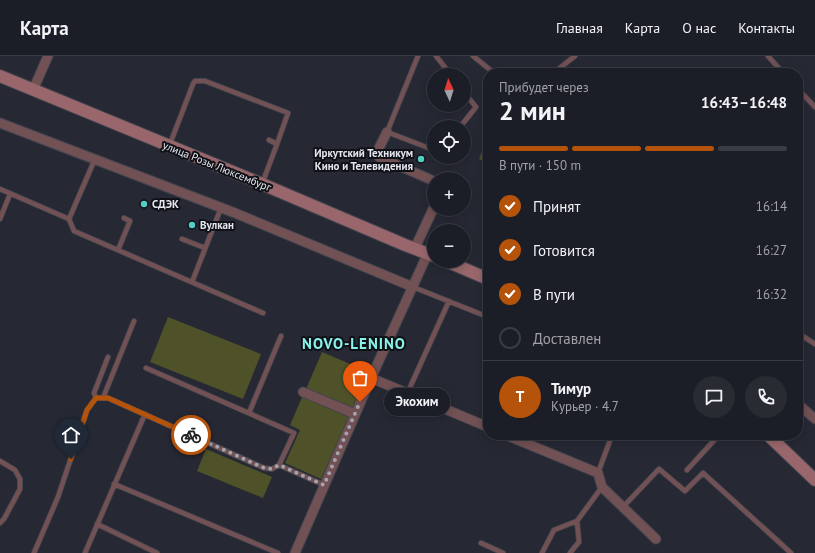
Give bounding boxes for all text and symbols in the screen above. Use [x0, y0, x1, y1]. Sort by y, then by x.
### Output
text: Карта [20, 16, 69, 40]
text: Главная [556, 19, 603, 37]
text: Карта [625, 19, 660, 37]
text: О нас [682, 19, 716, 37]
text: Контакты [738, 19, 795, 37]
north arrow [427, 68, 471, 112]
map controls [427, 68, 471, 268]
text: Прибудет через [499, 79, 589, 96]
text: 16:43–16:48 [701, 93, 787, 112]
text: 2 мин [499, 94, 566, 127]
button: locate [427, 120, 471, 164]
street label: улица Розы Люксембург [161, 138, 274, 195]
place label: Иркутский Техникум Кино и Телевидения [314, 146, 413, 173]
marker: Иркутский Техникум Кино и Телевидения [416, 154, 426, 164]
text: В пути · 150 m [499, 157, 581, 174]
button: + [427, 172, 471, 216]
icon: check [499, 195, 521, 217]
place label: СДЭК [152, 197, 179, 211]
text: Принят [533, 197, 580, 216]
text: 16:14 [756, 198, 787, 215]
marker: СДЭК [139, 199, 149, 209]
place label: Вулкан [200, 218, 234, 232]
marker: Вулкан [187, 220, 197, 230]
button: − [427, 224, 471, 268]
icon: check [499, 239, 521, 261]
text: Готовится [533, 241, 595, 260]
text: 16:27 [756, 242, 787, 259]
icon: check [499, 283, 521, 305]
text: В пути [533, 285, 575, 304]
text: 16:32 [756, 286, 787, 303]
text: Доставлен [533, 329, 601, 348]
district label: NOVO-LENINO [302, 334, 406, 353]
pin [343, 361, 377, 402]
icon: bag [349, 367, 371, 389]
button: chat [693, 376, 735, 418]
button: phone [745, 376, 787, 418]
text: Тимур [551, 379, 591, 398]
text: Т [516, 387, 524, 406]
callout: Экохим [384, 388, 450, 416]
text: Экохим [395, 393, 439, 410]
text: Курьер · 4.7 [551, 398, 619, 415]
courier [171, 415, 211, 455]
pin [54, 418, 88, 459]
icon: home [60, 424, 82, 446]
icon: bike [180, 424, 202, 446]

